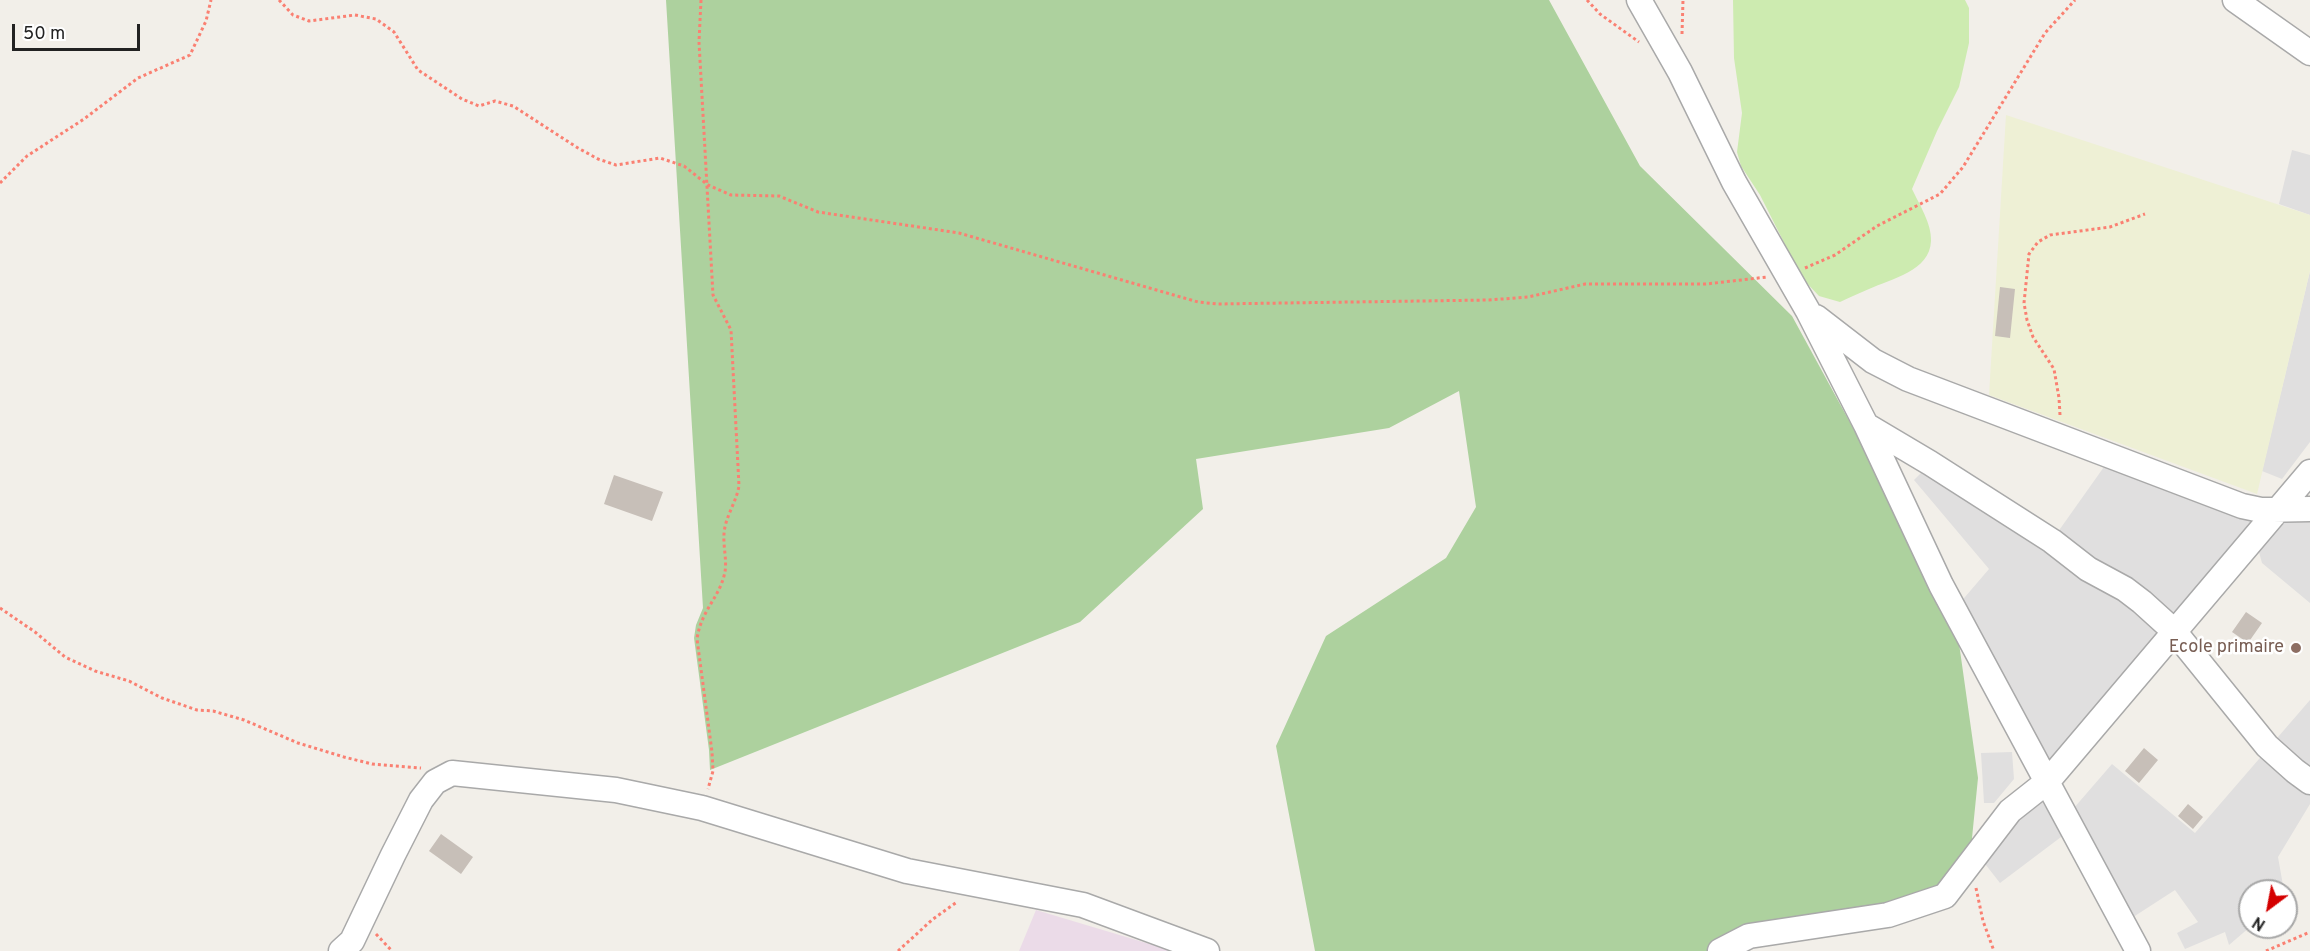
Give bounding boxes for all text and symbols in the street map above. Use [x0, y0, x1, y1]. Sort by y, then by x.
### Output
scale bar [15, 12, 142, 50]
text: 50 m [23, 23, 65, 46]
place label: Ecole primaire [2169, 637, 2284, 659]
marker: Ecole primaire [2289, 641, 2303, 655]
north arrow [2238, 879, 2298, 939]
text: N [2249, 911, 2270, 934]

